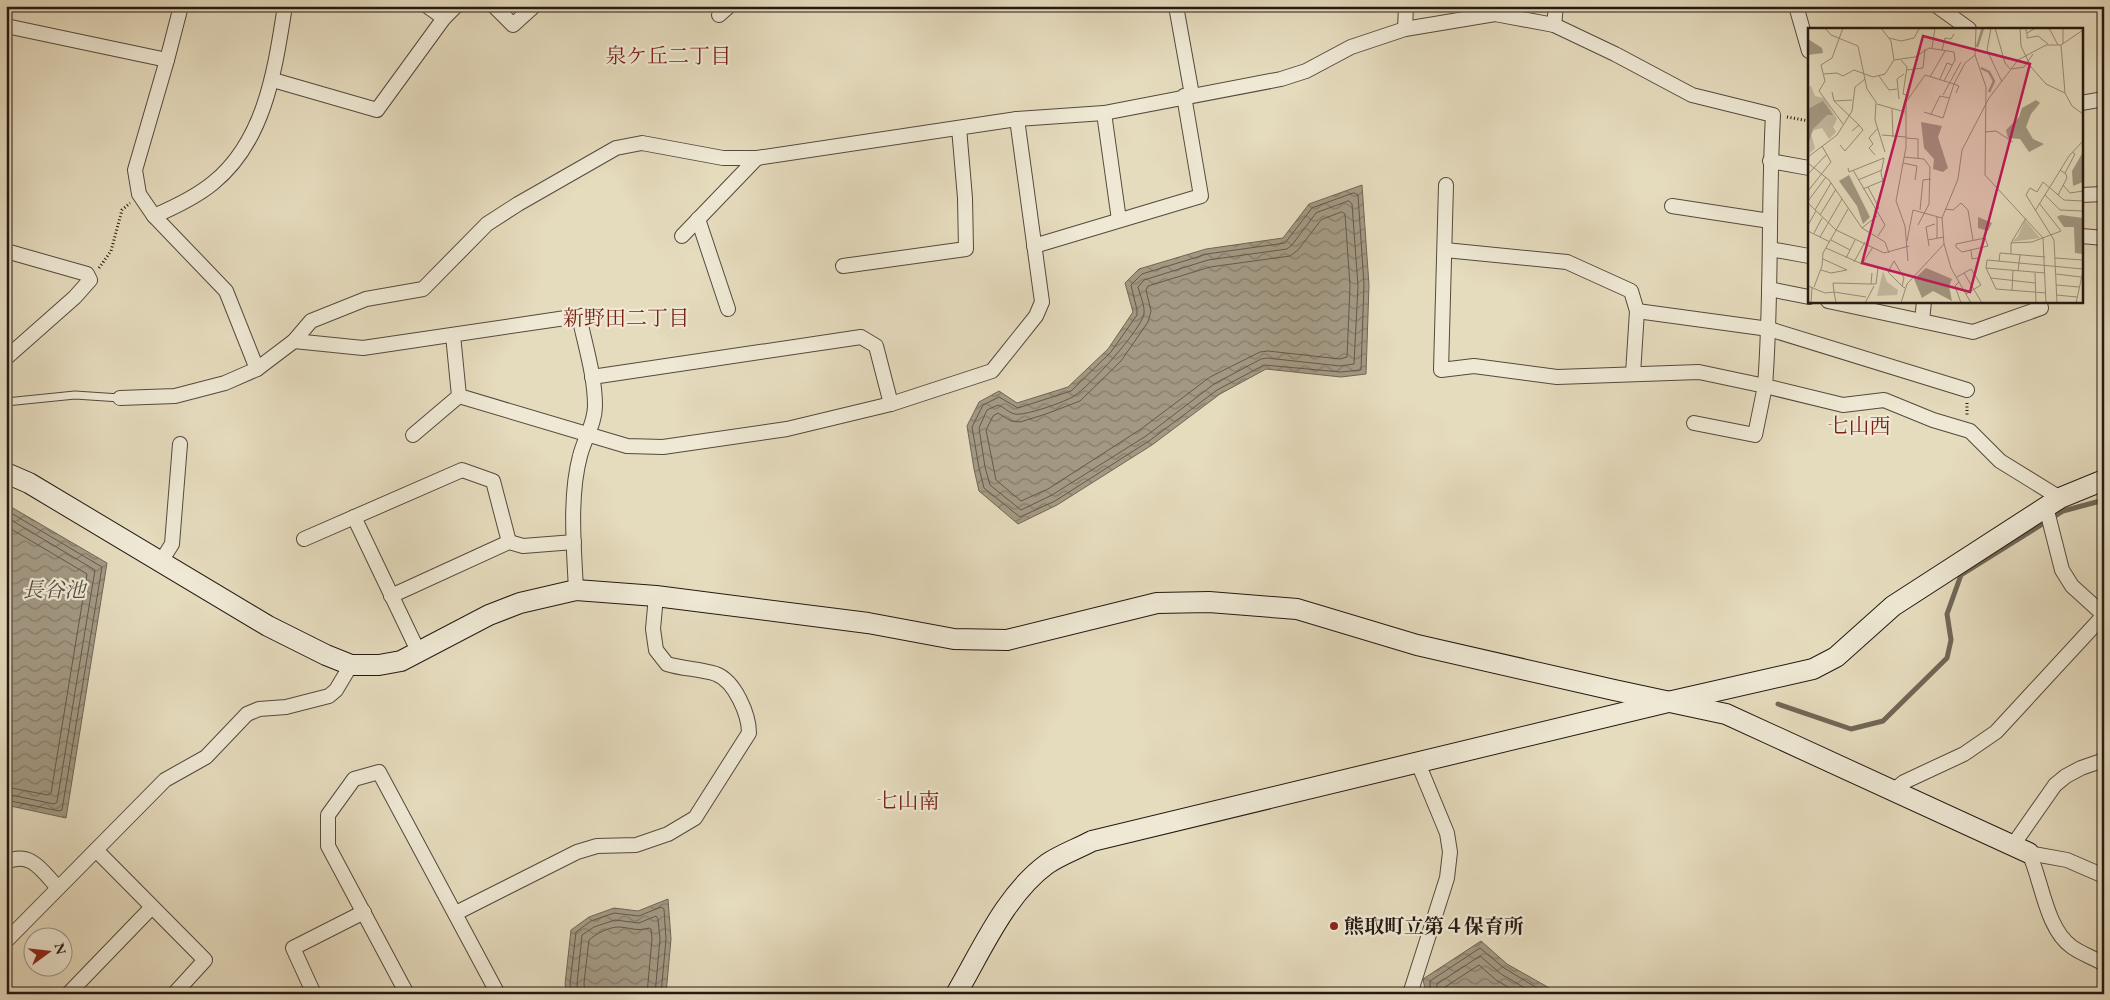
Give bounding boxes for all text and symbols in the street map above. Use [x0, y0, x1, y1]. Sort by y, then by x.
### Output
inset map [1808, 28, 2082, 302]
district label: 泉ケ丘二丁目 [605, 42, 731, 69]
district label: 新野田二丁目 [563, 304, 689, 331]
district label: 七山西 [1828, 412, 1891, 439]
water label: 長谷池 [23, 576, 87, 603]
district label: 七山南 [877, 787, 940, 814]
place label: 熊取町立第４保育所 [1344, 913, 1524, 939]
marker: 熊取町立第４保育所 [1328, 920, 1340, 932]
north arrow [22, 928, 72, 978]
text: N [50, 941, 71, 957]

